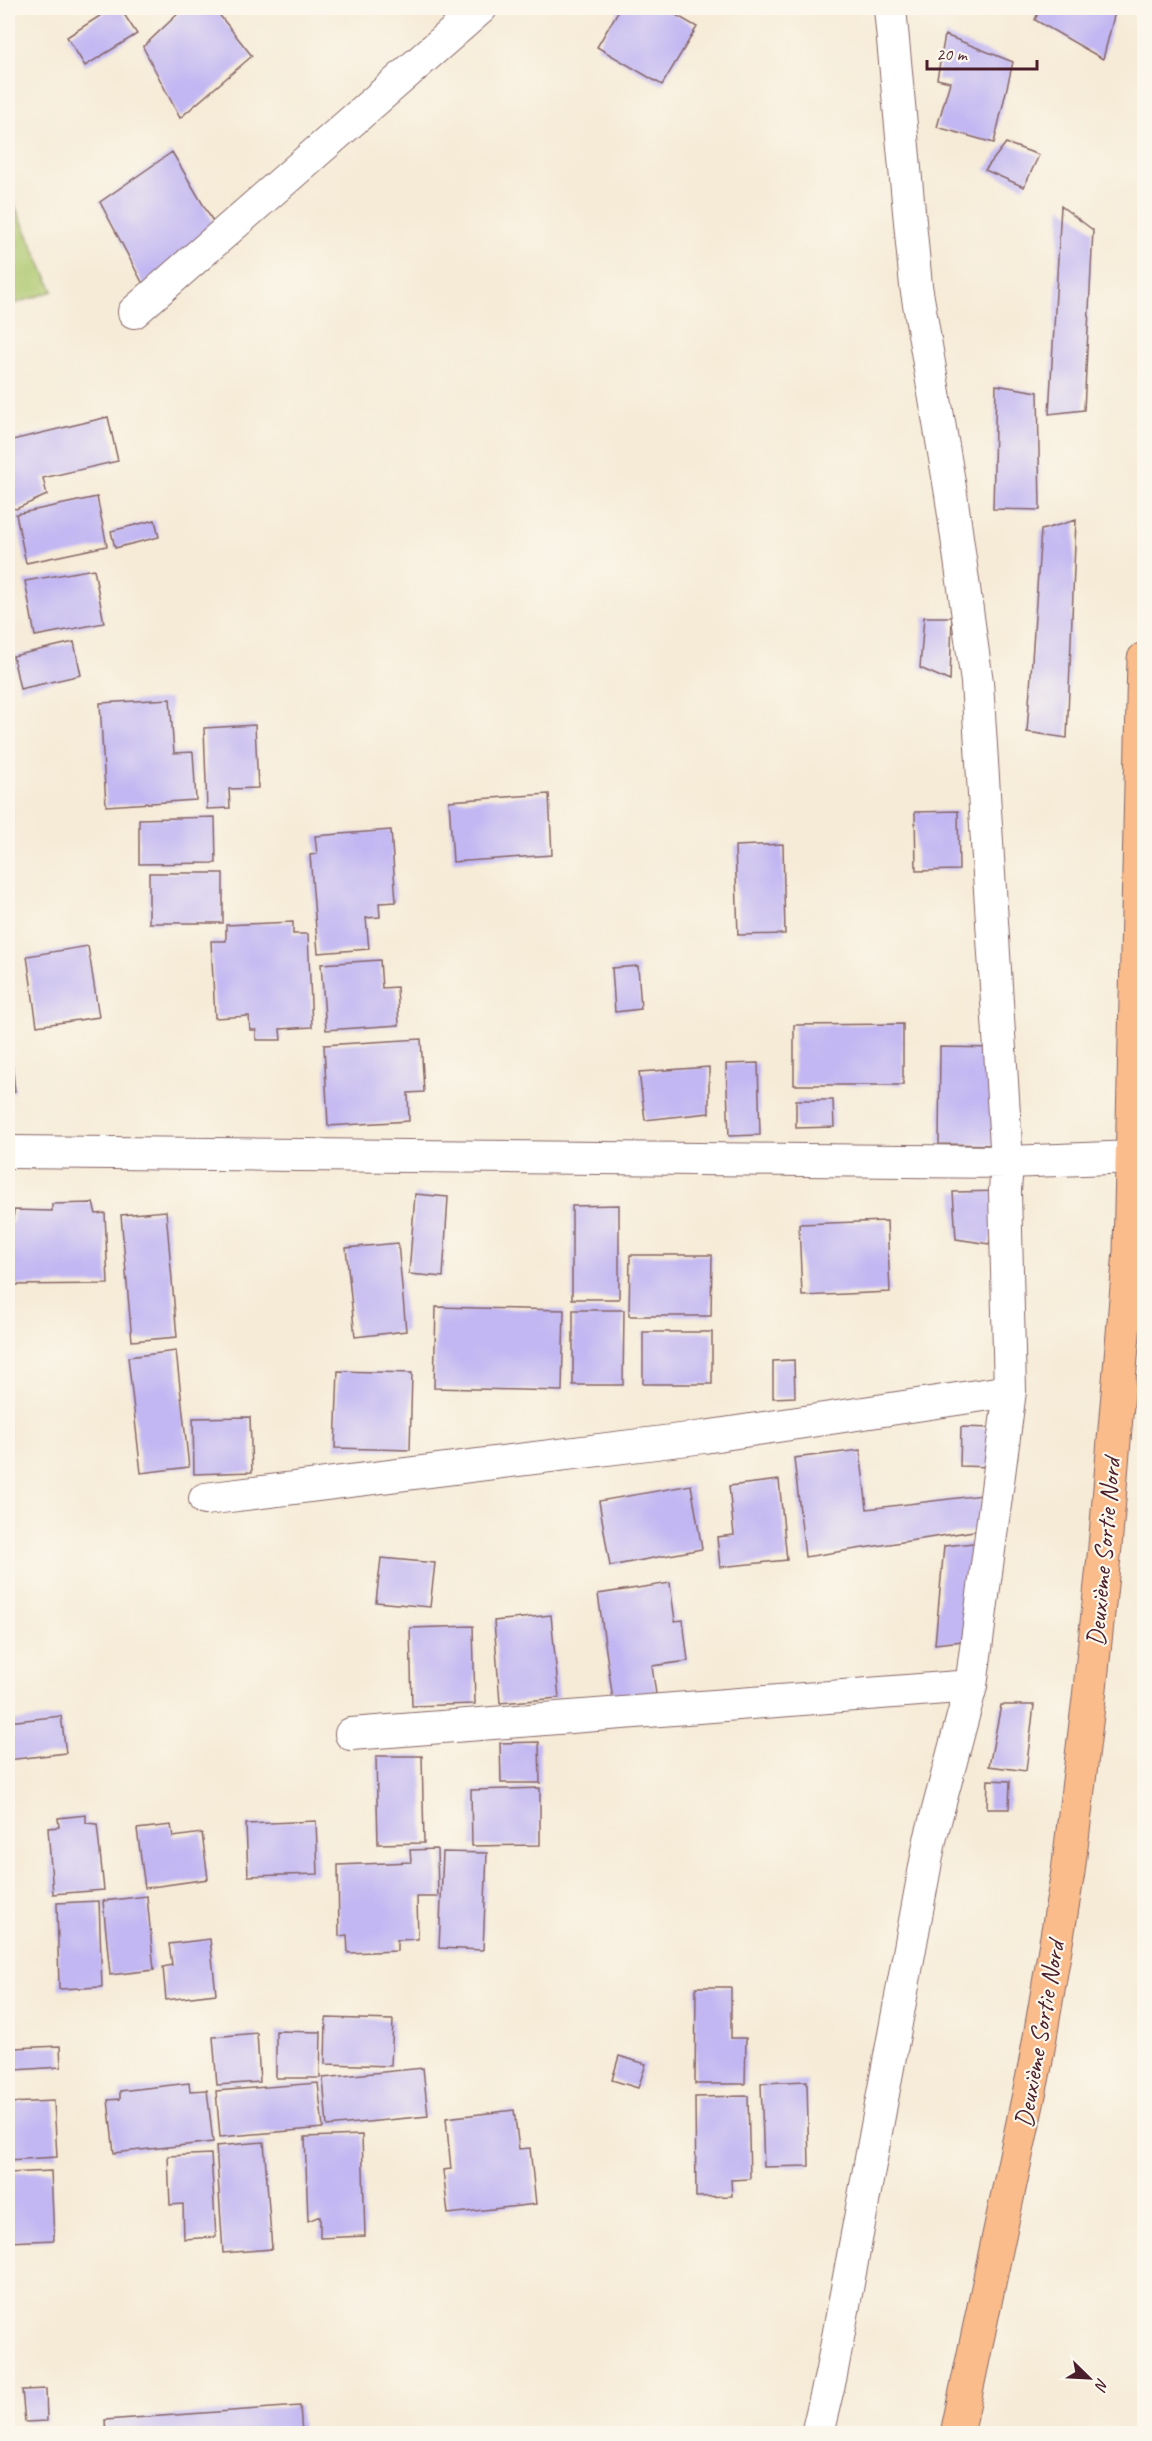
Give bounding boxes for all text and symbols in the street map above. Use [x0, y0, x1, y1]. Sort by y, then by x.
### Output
scale bar [927, 33, 1036, 71]
text: 20 m [936, 43, 969, 65]
street label: Deuxième Sortie Nord [1079, 1453, 1128, 1647]
street label: Deuxième Sortie Nord [1007, 1935, 1073, 2130]
north arrow [1059, 2348, 1119, 2408]
text: N [1089, 2375, 1113, 2395]

